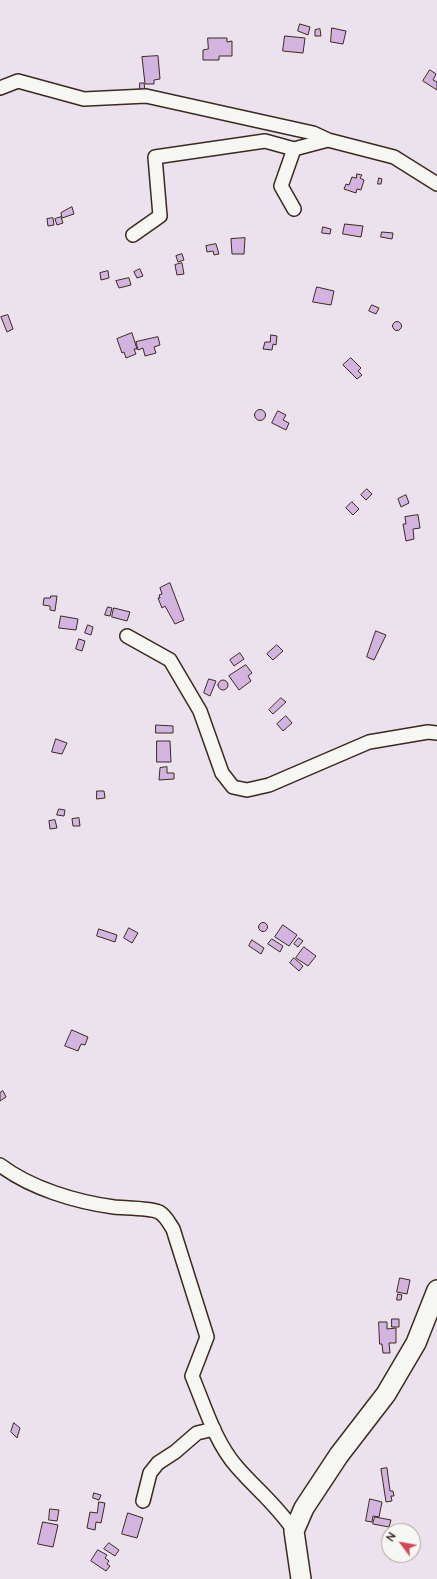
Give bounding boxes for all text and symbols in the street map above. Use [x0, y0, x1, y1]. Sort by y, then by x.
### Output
north arrow [381, 1523, 421, 1563]
text: N [383, 1530, 399, 1544]

